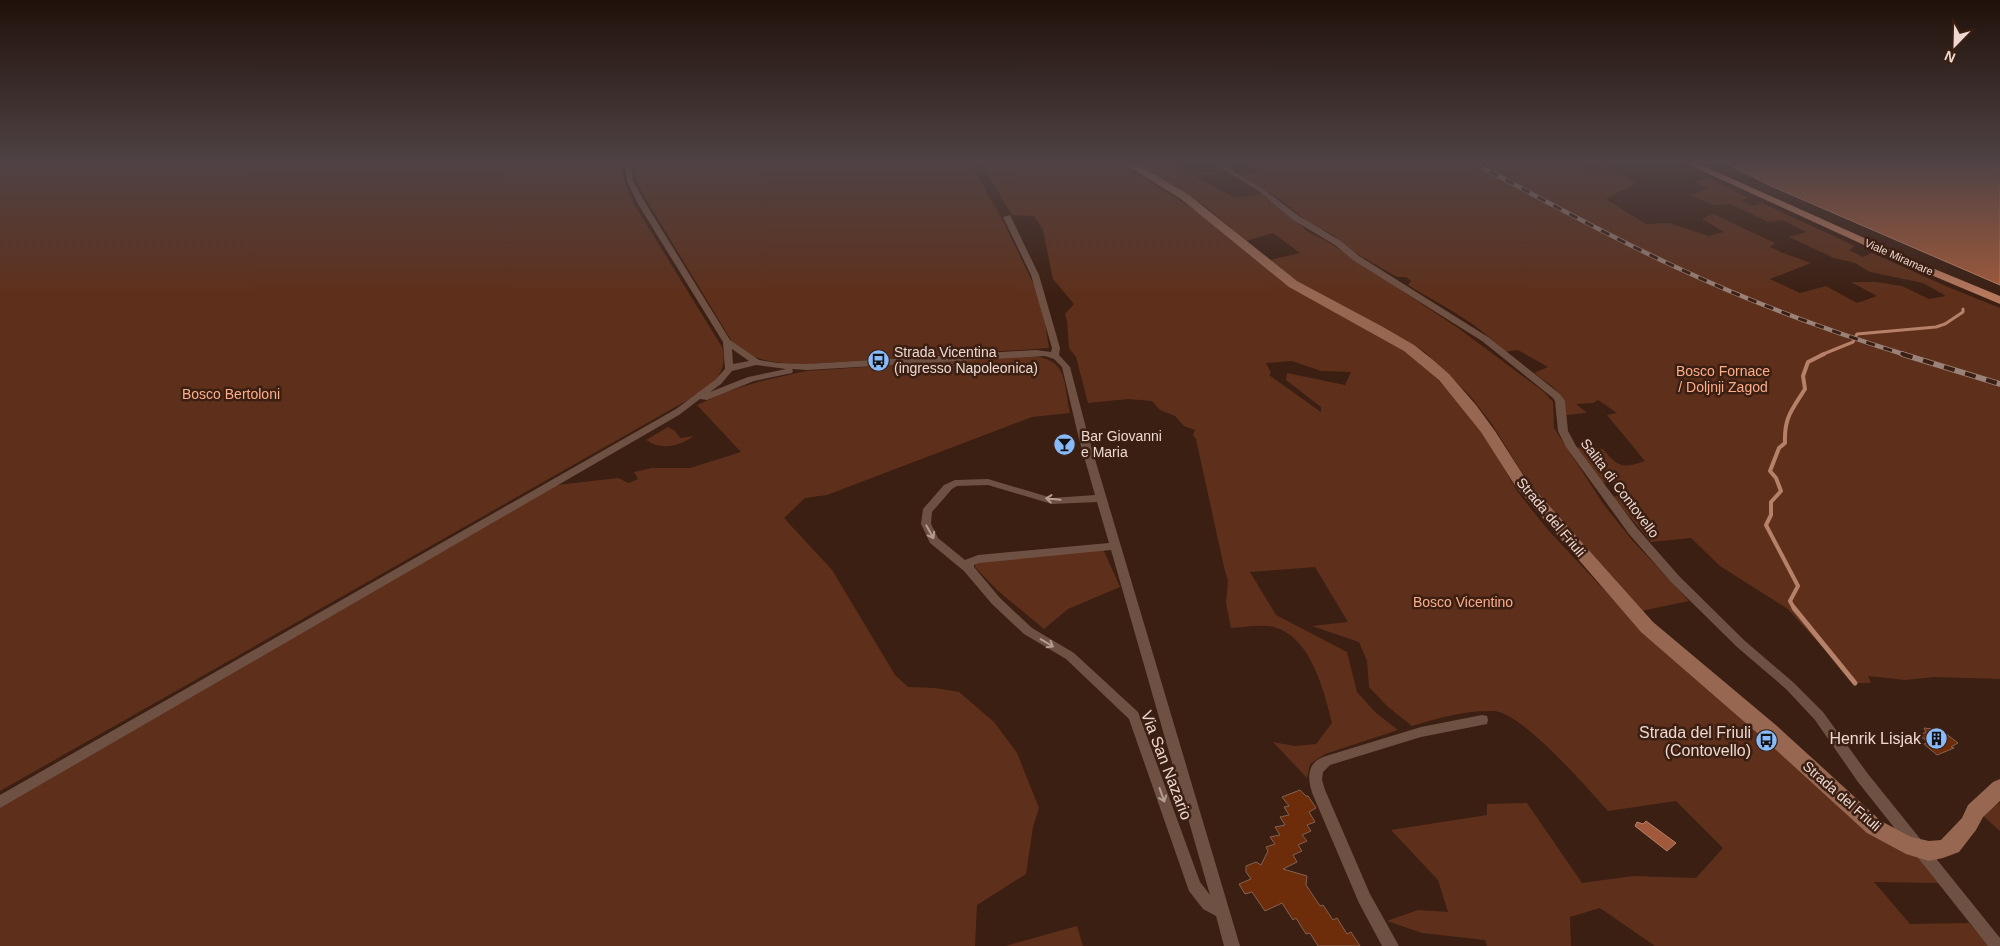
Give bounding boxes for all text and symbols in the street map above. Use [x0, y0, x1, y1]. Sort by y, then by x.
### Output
north arrow [1930, 20, 1980, 70]
text: N [1942, 48, 1958, 66]
street label: Viale Miramare [1863, 237, 1935, 277]
place label: Strada Vicentina (ingresso Napoleonica) [894, 344, 1038, 376]
bus stop icon: Strada Vicentina (ingresso Napoleonica) [866, 348, 890, 372]
park label: Bosco Fornace / Doljnji Zagod [1676, 363, 1770, 395]
park label: Bosco Bertoloni [182, 386, 280, 402]
place label: Bar Giovanni e Maria [1081, 428, 1162, 460]
bar icon: Bar Giovanni e Maria [1053, 432, 1077, 456]
street label: Salita di Contovello [1578, 435, 1663, 541]
street label: Strada del Friuli [1513, 474, 1589, 560]
one-way arrow [1045, 494, 1061, 504]
one-way arrow [925, 525, 935, 540]
park label: Bosco Vicentino [1413, 594, 1513, 610]
one-way arrow [1040, 638, 1054, 648]
street label: Via San Nazario [1138, 708, 1195, 822]
place label: Strada del Friuli (Contovello) [1639, 724, 1751, 759]
building icon: Henrik Lisjak [1925, 726, 1949, 750]
bus stop icon: Strada del Friuli (Contovello) [1755, 729, 1779, 753]
place label: Henrik Lisjak [1829, 730, 1922, 747]
street label: Strada del Friuli [1800, 758, 1884, 834]
one-way arrow [1158, 787, 1167, 802]

